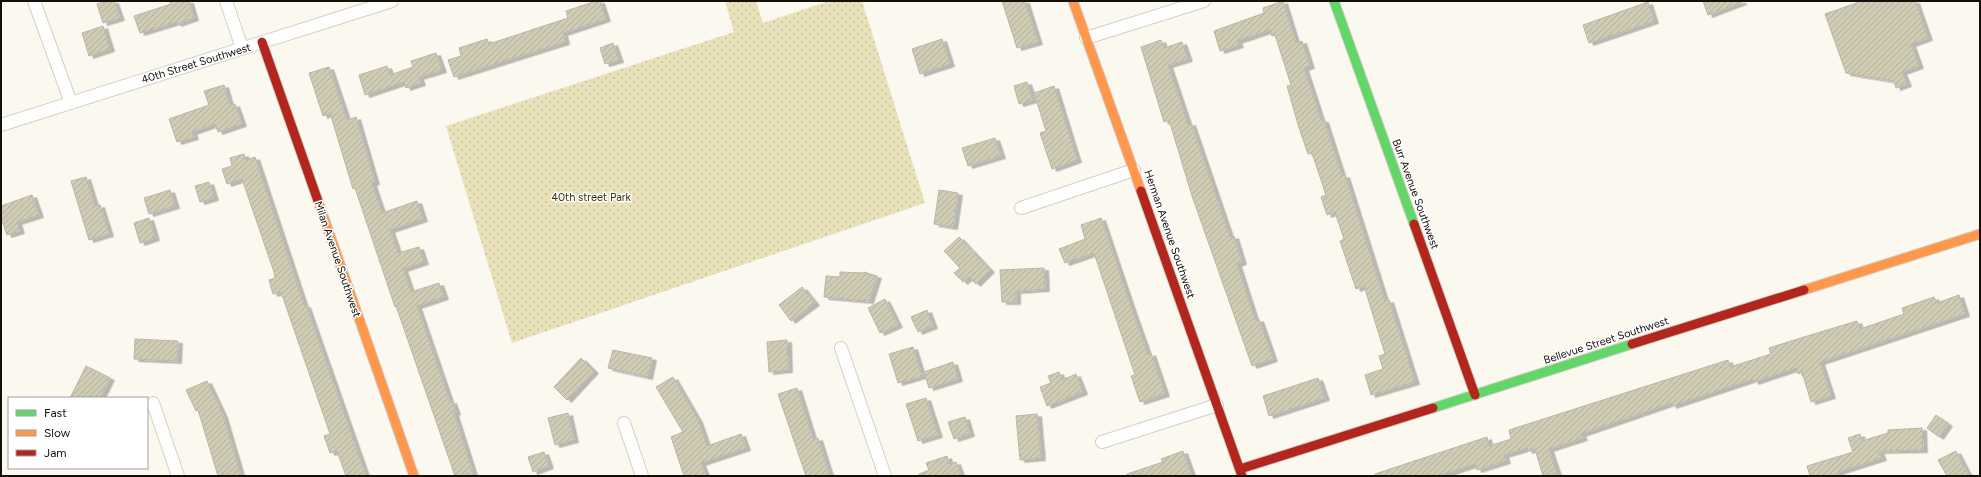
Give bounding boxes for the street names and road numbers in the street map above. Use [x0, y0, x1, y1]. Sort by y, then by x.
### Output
street label: 40th Street Southwest [140, 41, 252, 86]
street label: Burr Avenue Southwest [1390, 137, 1442, 251]
street label: Herman Avenue Southwest [1141, 168, 1198, 300]
street label: Milan Avenue Southwest [312, 199, 364, 319]
street label: Bellevue Street Southwest [1542, 314, 1670, 367]

